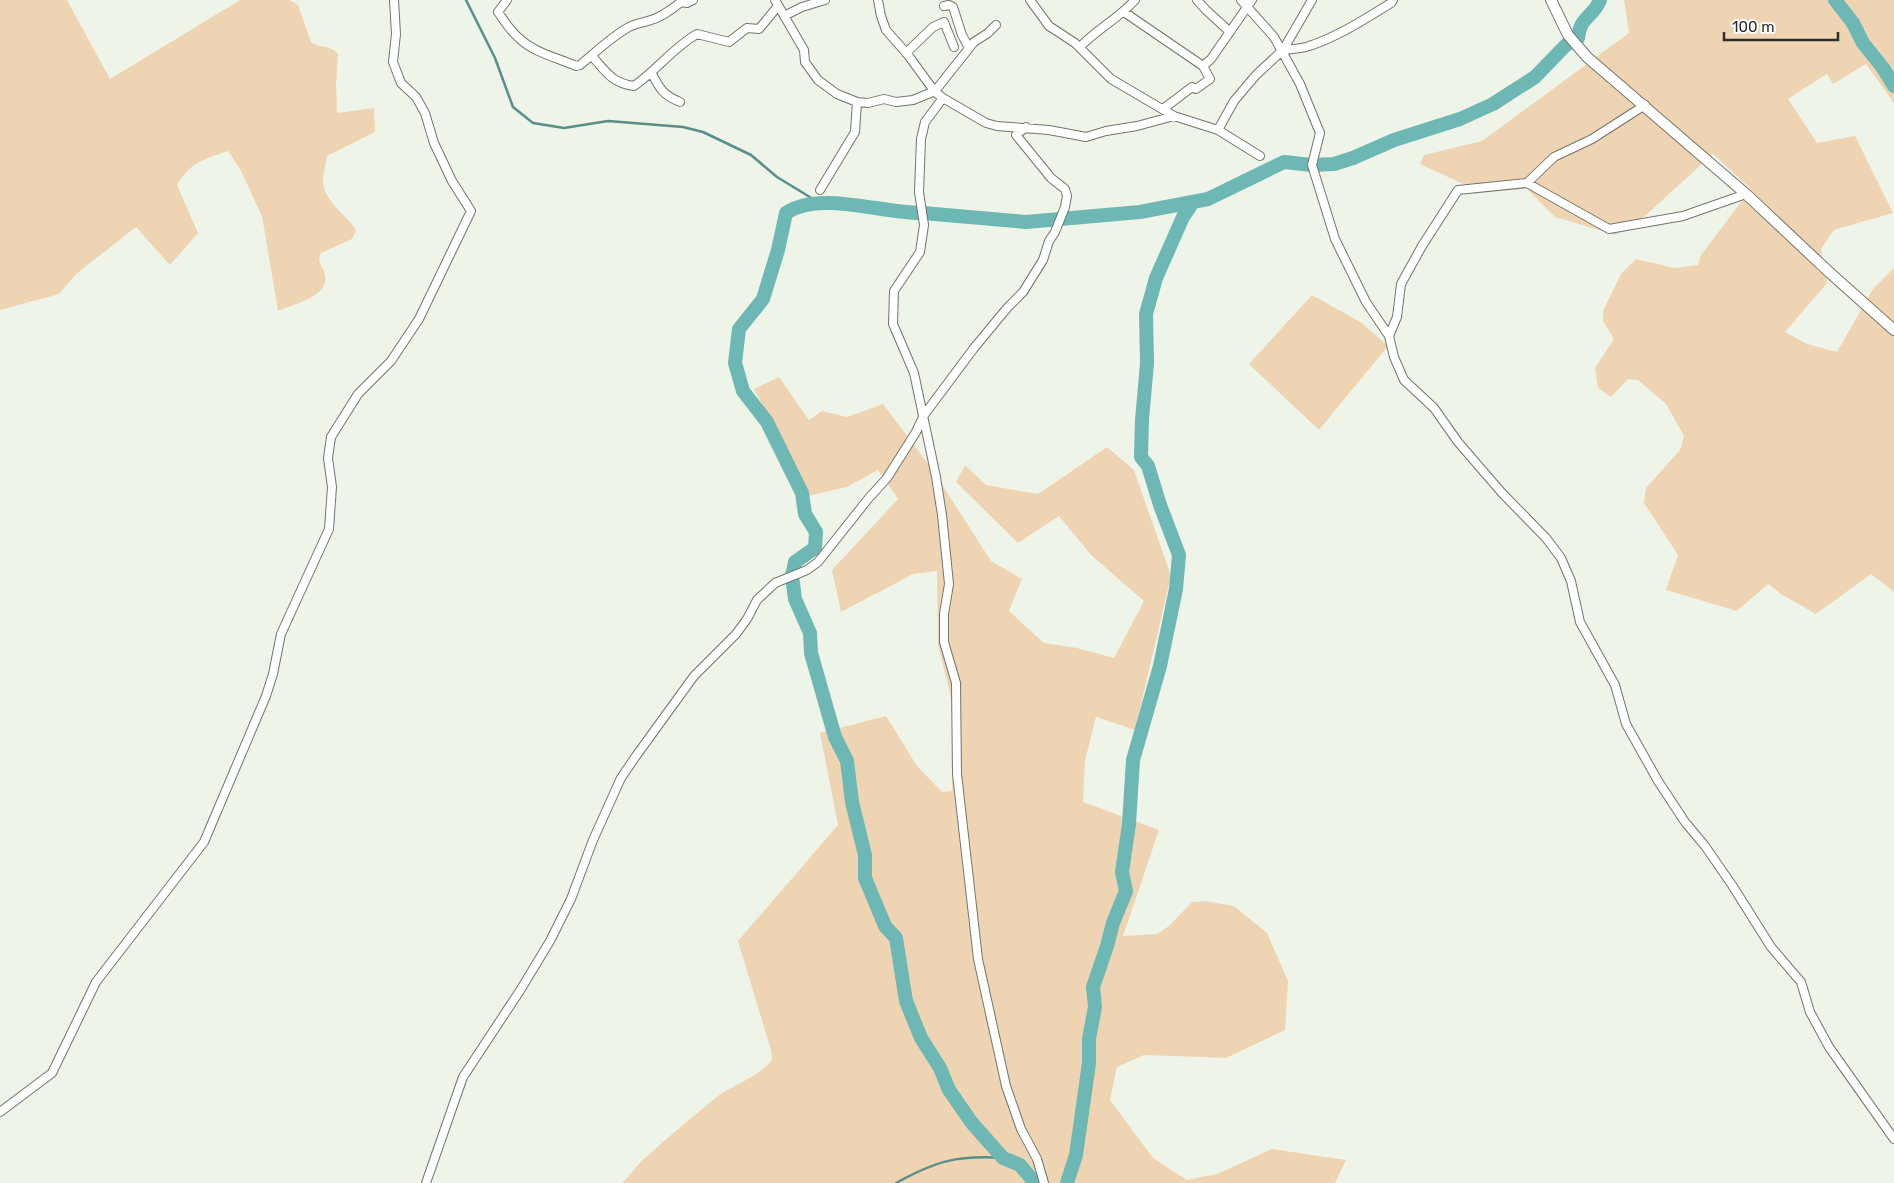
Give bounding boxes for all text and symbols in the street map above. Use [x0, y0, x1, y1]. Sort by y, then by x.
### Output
scale bar [1724, 10, 1838, 42]
text: 100 m [1732, 18, 1774, 36]

